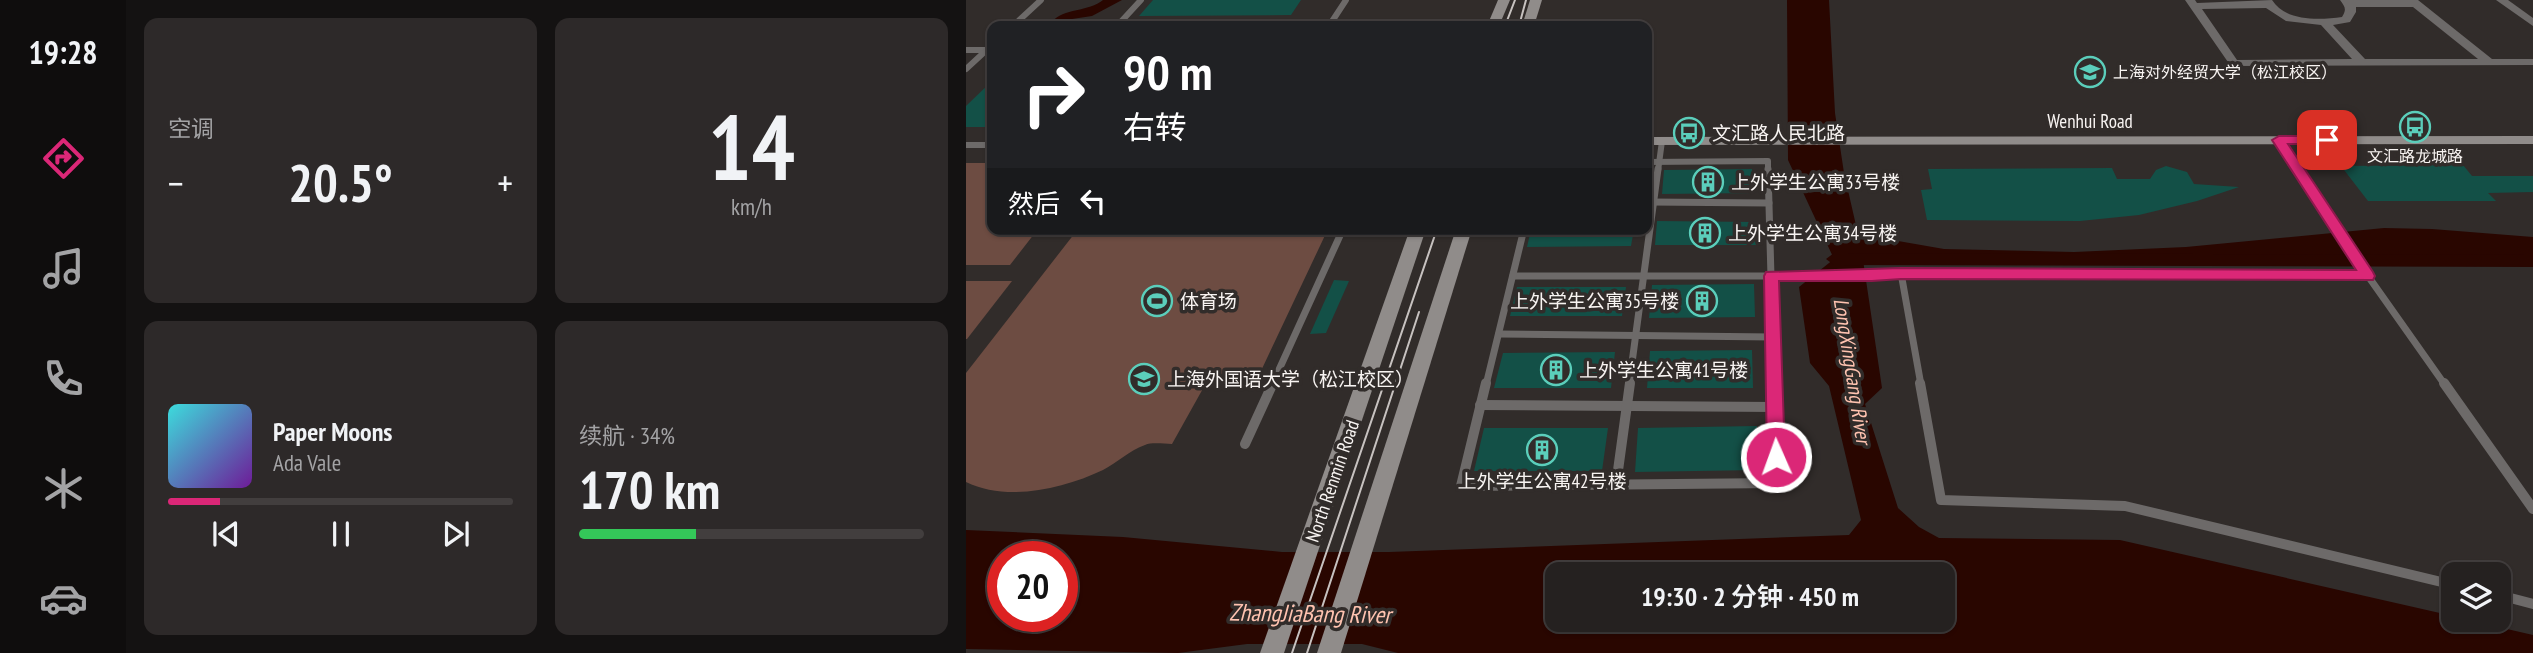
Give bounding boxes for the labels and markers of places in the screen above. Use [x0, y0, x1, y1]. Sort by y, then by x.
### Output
school or university icon: 上海对外经贸大学（松江校区） [2073, 55, 2107, 89]
place label: 上海对外经贸大学（松江校区） [2113, 62, 2337, 82]
pin [2297, 110, 2357, 170]
bus stop icon: 文汇路龙城路 [2398, 110, 2432, 144]
bus stop icon: 文汇路人民北路 [1672, 116, 1706, 150]
place label: 文汇路人民北路 [1712, 121, 1845, 145]
place label: 文汇路龙城路 [2367, 146, 2463, 166]
building icon: 上外学生公寓33号楼 [1691, 165, 1725, 199]
place label: 上外学生公寓33号楼 [1731, 170, 1900, 194]
building icon: 上外学生公寓34号楼 [1688, 216, 1722, 250]
place label: 上外学生公寓34号楼 [1728, 221, 1897, 245]
sports icon: 体育场 [1140, 284, 1174, 318]
building icon: 上外学生公寓35号楼 [1685, 284, 1719, 318]
place label: 体育场 [1180, 289, 1237, 313]
place label: 上外学生公寓35号楼 [1510, 289, 1679, 313]
building icon: 上外学生公寓41号楼 [1539, 353, 1573, 387]
place label: 上外学生公寓41号楼 [1579, 358, 1748, 382]
school or university icon: 上海外国语大学（松江校区） [1127, 362, 1161, 396]
place label: 上海外国语大学（松江校区） [1167, 367, 1414, 391]
building icon: 上外学生公寓42号楼 [1525, 433, 1559, 467]
place label: 上外学生公寓42号楼 [1457, 469, 1627, 493]

